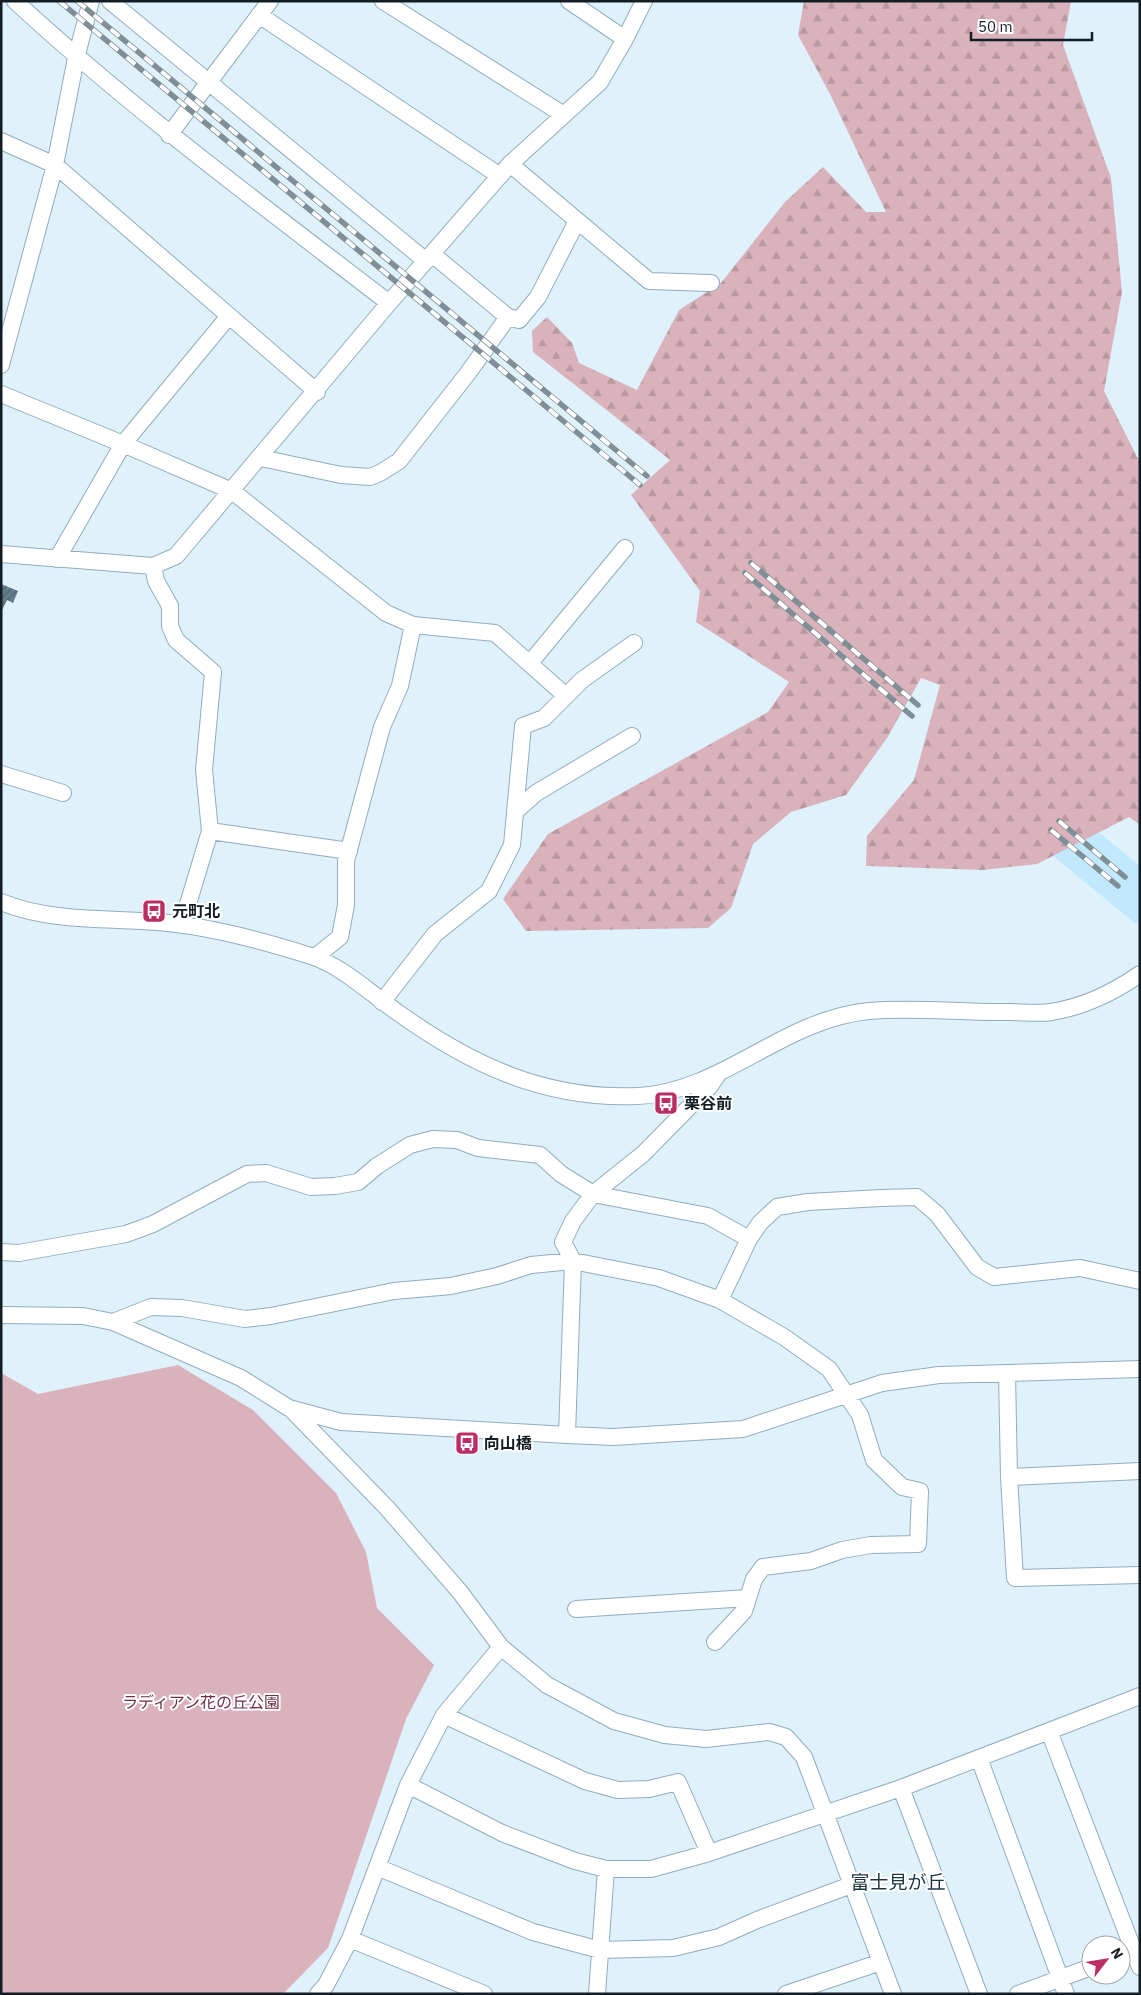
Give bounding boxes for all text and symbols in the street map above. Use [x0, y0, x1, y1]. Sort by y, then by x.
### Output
scale bar [971, 10, 1092, 42]
text: 50 m [978, 17, 1013, 36]
bus stop icon: 元町北 [141, 898, 167, 924]
place label: 元町北 [172, 901, 220, 921]
bus stop icon: 栗谷前 [653, 1090, 679, 1116]
place label: 栗谷前 [684, 1093, 732, 1113]
bus stop icon: 向山橋 [454, 1430, 480, 1456]
place label: 向山橋 [484, 1433, 532, 1453]
park label: ラディアン花の丘公園 [122, 1692, 280, 1712]
district label: 富士見が丘 [850, 1870, 946, 1894]
north arrow [1081, 1935, 1131, 1985]
text: N [1107, 1944, 1127, 1962]

